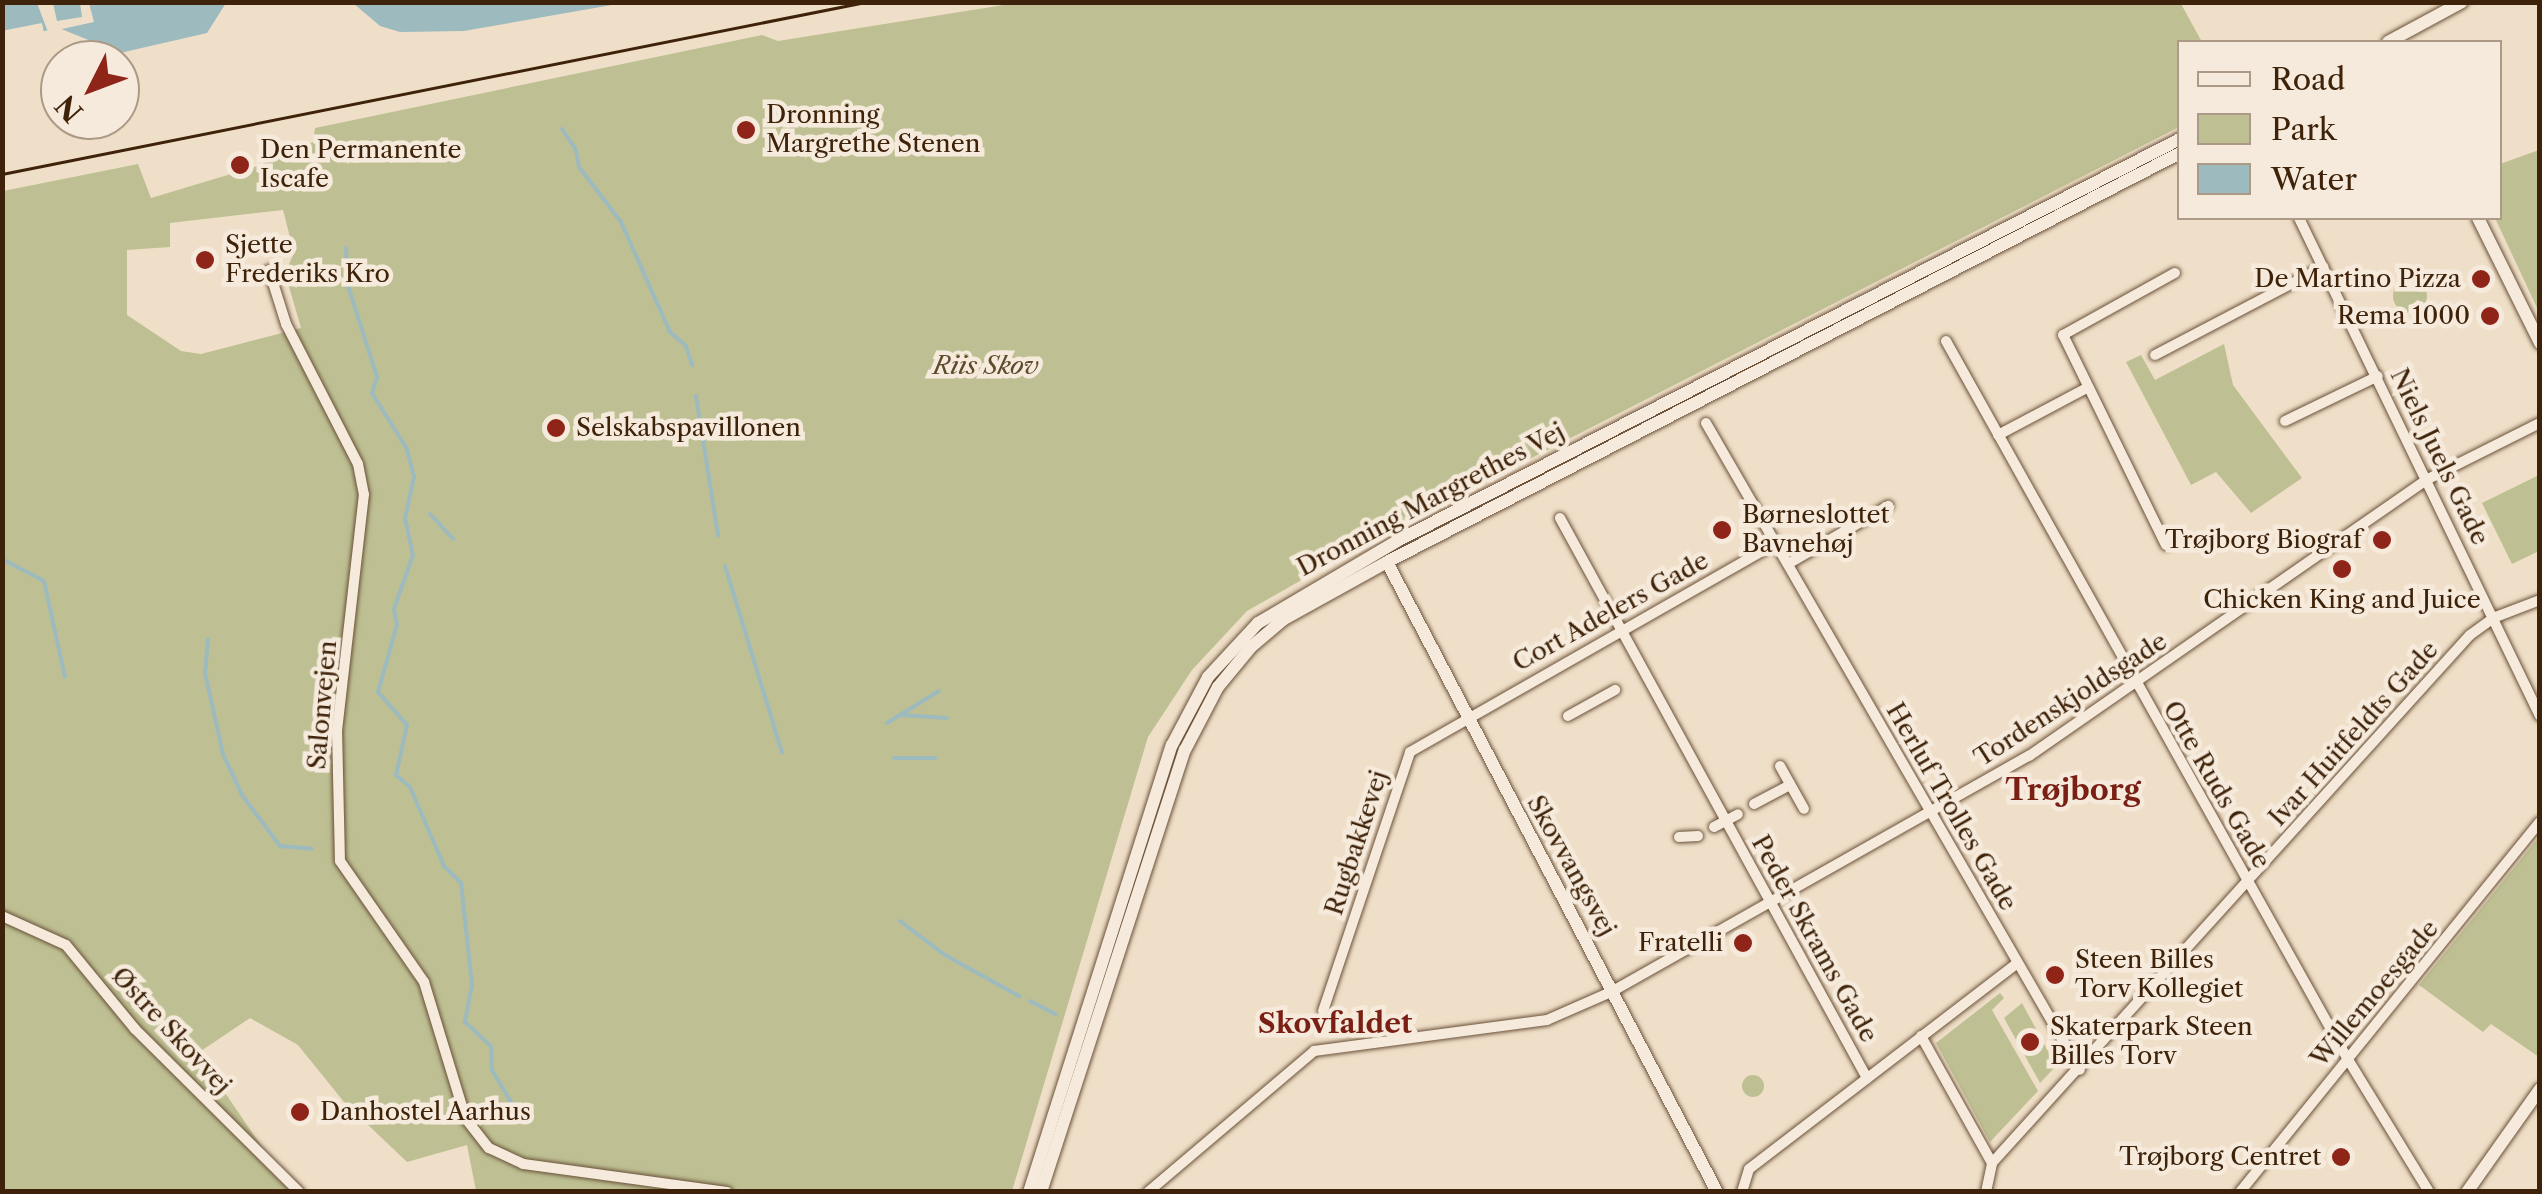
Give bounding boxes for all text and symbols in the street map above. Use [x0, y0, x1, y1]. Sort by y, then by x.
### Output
north arrow [40, 40, 140, 140]
legend [2177, 40, 2502, 220]
text: Road [2271, 61, 2345, 98]
text: N [48, 88, 90, 129]
place label: Dronning Margrethe Stenen [766, 101, 980, 160]
text: Park [2271, 111, 2336, 148]
marker: Dronning Margrethe Stenen [735, 119, 757, 141]
place label: Den Permanente Iscafe [260, 136, 462, 195]
marker: Den Permanente Iscafe [229, 154, 251, 176]
text: Water [2271, 161, 2357, 198]
place label: Sjette Frederiks Kro [225, 231, 390, 290]
marker: Sjette Frederiks Kro [194, 249, 216, 271]
place label: De Martino Pizza [2254, 264, 2461, 294]
marker: De Martino Pizza [2470, 268, 2492, 290]
place label: Rema 1000 [2337, 301, 2470, 331]
marker: Rema 1000 [2479, 305, 2501, 327]
park label: Riis Skov [933, 351, 1039, 381]
street label: Niels Juels Gade [2383, 364, 2495, 550]
place label: Selskabspavillonen [576, 413, 801, 443]
marker: Selskabspavillonen [545, 417, 567, 439]
street label: Dronning Margrethes Vej [1292, 417, 1570, 583]
place label: Børneslottet Bavnehøj [1742, 501, 1889, 560]
marker: Børneslottet Bavnehøj [1711, 519, 1733, 541]
place label: Trøjborg Biograf [2165, 525, 2362, 555]
marker: Trøjborg Biograf [2371, 529, 2393, 551]
street label: Cort Adelers Gade [1507, 546, 1715, 678]
marker: Chicken King and Juice [2331, 558, 2353, 580]
place label: Chicken King and Juice [2203, 585, 2481, 615]
street label: Tordenskjoldsgade [1969, 627, 2173, 773]
street label: Ivar Huitfeldts Gade [2263, 635, 2445, 833]
street label: Salonvejen [302, 639, 344, 771]
street label: Otte Ruds Gade [2156, 696, 2276, 874]
street label: Herluf Trolles Gade [1879, 698, 2023, 916]
street label: Rugbakkevej [1319, 767, 1395, 919]
district label: Trøjborg [2005, 772, 2141, 808]
street label: Skovvangsvej [1520, 790, 1622, 942]
street label: Peder Skrams Gade [1744, 830, 1884, 1048]
street label: Willemoesgade [2305, 914, 2445, 1074]
place label: Fratelli [1638, 928, 1723, 958]
marker: Fratelli [1732, 932, 1754, 954]
place label: Steen Billes Torv Kollegiet [2075, 946, 2244, 1005]
street label: Østre Skovvej [105, 962, 237, 1100]
marker: Steen Billes Torv Kollegiet [2044, 964, 2066, 986]
district label: Skovfaldet [1258, 1006, 1412, 1040]
place label: Skaterpark Steen Billes Torv [2050, 1013, 2253, 1072]
marker: Skaterpark Steen Billes Torv [2019, 1031, 2041, 1053]
place label: Danhostel Aarhus [320, 1097, 532, 1127]
marker: Danhostel Aarhus [289, 1101, 311, 1123]
place label: Trøjborg Centret [2119, 1142, 2321, 1172]
marker: Trøjborg Centret [2330, 1146, 2352, 1168]

